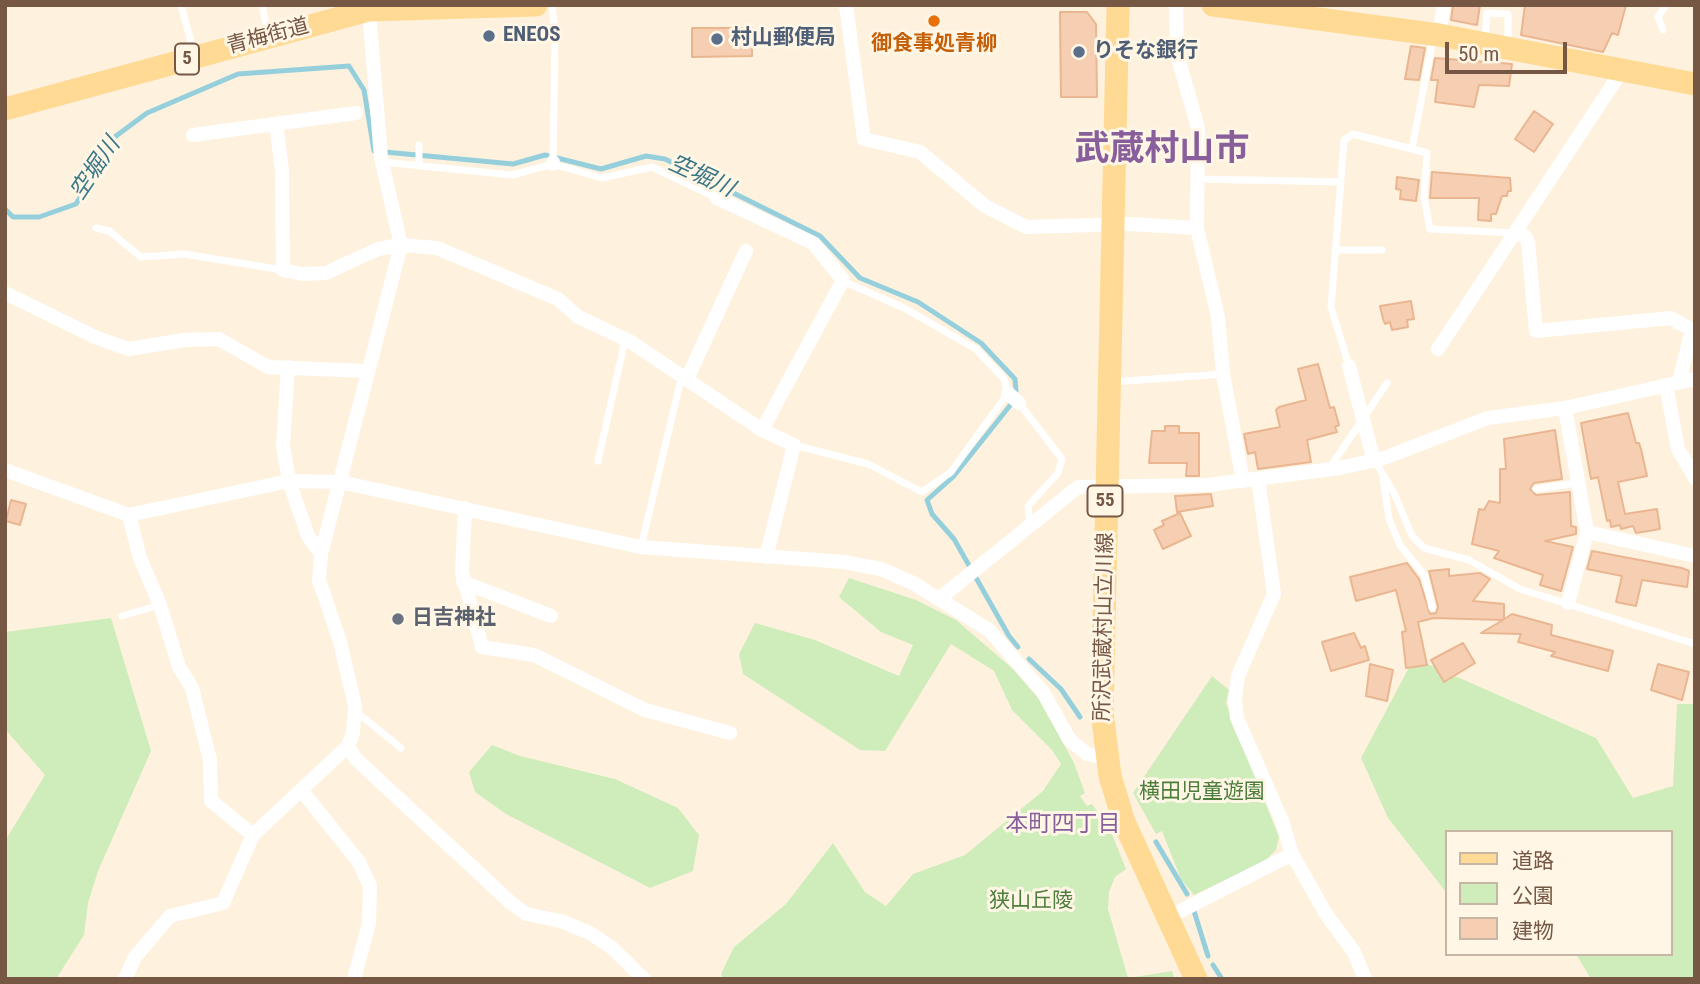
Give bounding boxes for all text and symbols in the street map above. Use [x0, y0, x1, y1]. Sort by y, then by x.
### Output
marker: 御食事処青柳 [926, 13, 942, 29]
street label: 青梅街道 [224, 14, 312, 60]
place label: ENEOS [503, 23, 560, 49]
place label: 村山郵便局 [731, 26, 836, 52]
marker: ENEOS [481, 28, 497, 44]
scale bar [1448, 28, 1570, 72]
marker: 村山郵便局 [709, 31, 725, 47]
place label: 御食事処青柳 [871, 32, 997, 58]
place label: りそな銀行 [1093, 39, 1198, 65]
text: 50 m [1458, 42, 1499, 66]
road number: 5 [175, 44, 199, 74]
marker: りそな銀行 [1071, 44, 1087, 60]
district label: 武蔵村山市 [1075, 130, 1249, 172]
water label: 空堀川 [65, 133, 127, 205]
water label: 空堀川 [664, 150, 738, 204]
road number: 55 [1088, 486, 1122, 516]
street label: 所沢武蔵村山立川線 [1091, 532, 1119, 722]
place label: 日吉神社 [412, 606, 496, 632]
marker: 日吉神社 [390, 611, 406, 627]
park label: 横田児童遊園 [1139, 780, 1265, 806]
district label: 本町四丁目 [1006, 811, 1120, 839]
legend [1444, 830, 1672, 956]
text: 道路 [1512, 849, 1554, 873]
text: 公園 [1512, 884, 1554, 908]
park label: 狭山丘陵 [989, 889, 1073, 915]
text: 建物 [1512, 919, 1554, 943]

